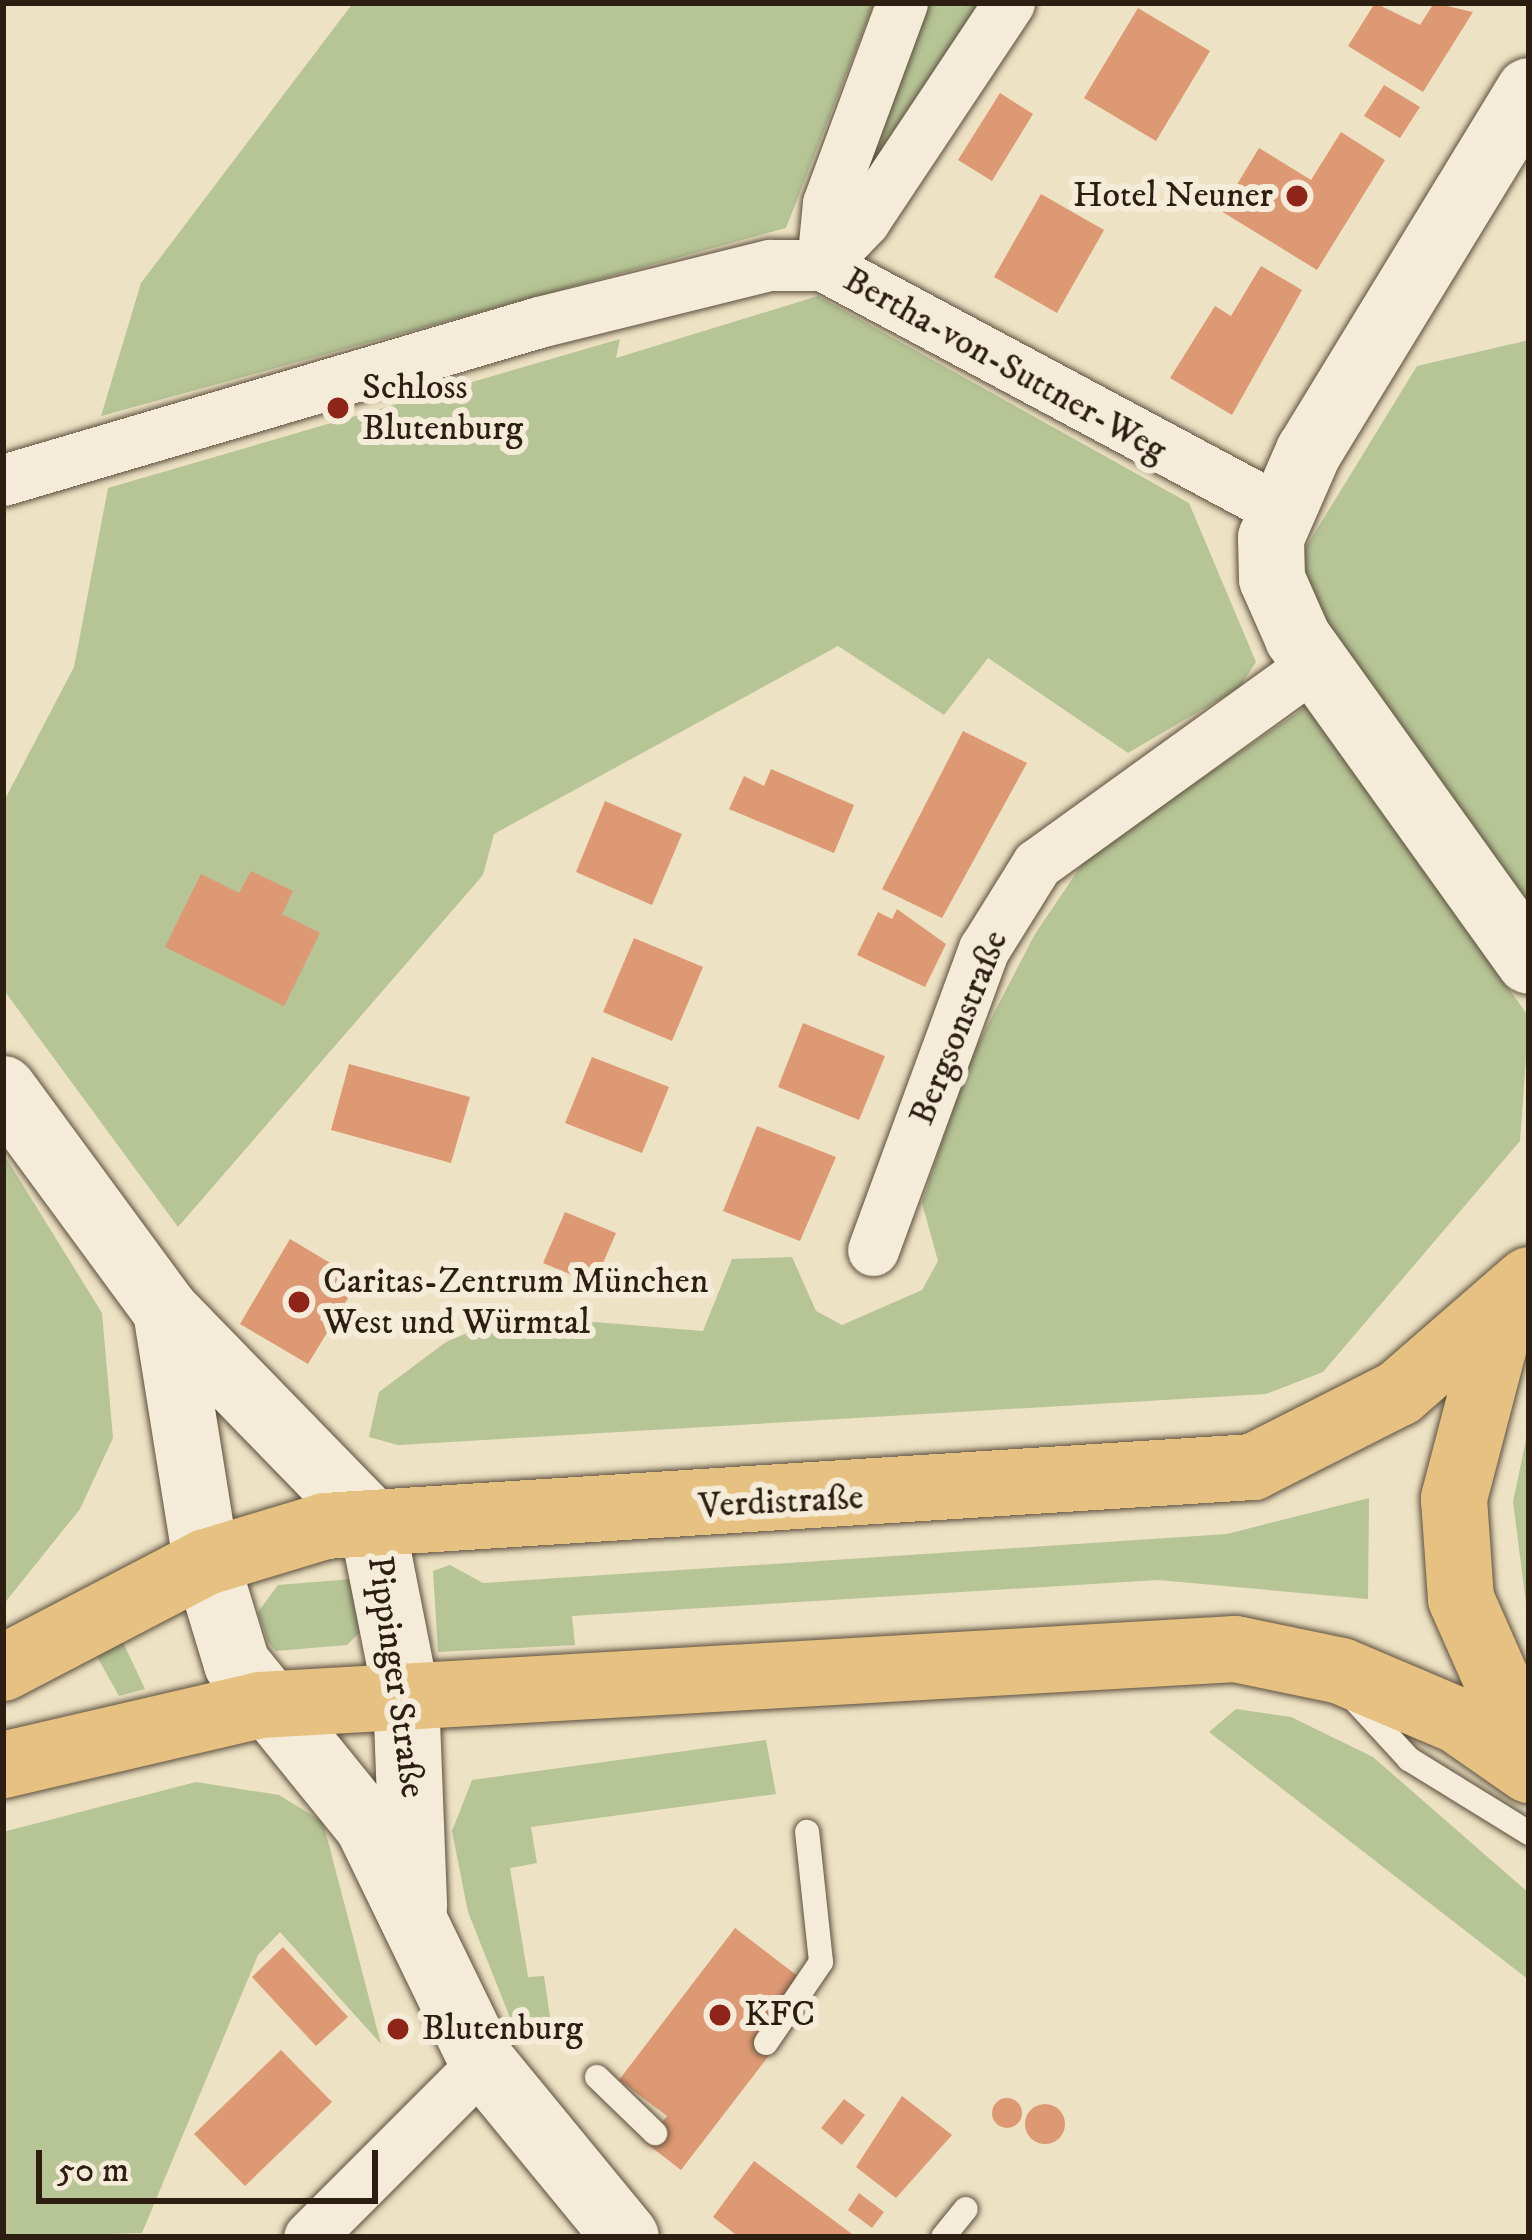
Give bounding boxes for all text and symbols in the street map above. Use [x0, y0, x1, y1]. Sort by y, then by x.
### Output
place label: Hotel Neuner [1073, 174, 1273, 218]
marker: Hotel Neuner [1284, 183, 1310, 209]
street label: Bertha-von-Suttner-Weg [836, 258, 1174, 472]
place label: Schloss Blutenburg [362, 365, 523, 450]
marker: Schloss Blutenburg [325, 395, 351, 421]
street label: Bergsonstraße [900, 924, 1018, 1132]
place label: Caritas-Zentrum München West und Würmtal [323, 1259, 709, 1344]
marker: Caritas-Zentrum München West und Würmtal [286, 1289, 312, 1315]
street label: Verdistraße [697, 1476, 865, 1528]
street label: Pippinger Straße [358, 1553, 434, 1801]
place label: KFC [744, 1993, 815, 2037]
marker: KFC [707, 2002, 733, 2028]
place label: Blutenburg [422, 2007, 583, 2051]
marker: Blutenburg [385, 2016, 411, 2042]
scale bar [42, 2126, 384, 2200]
text: 50 m [57, 2148, 129, 2193]

